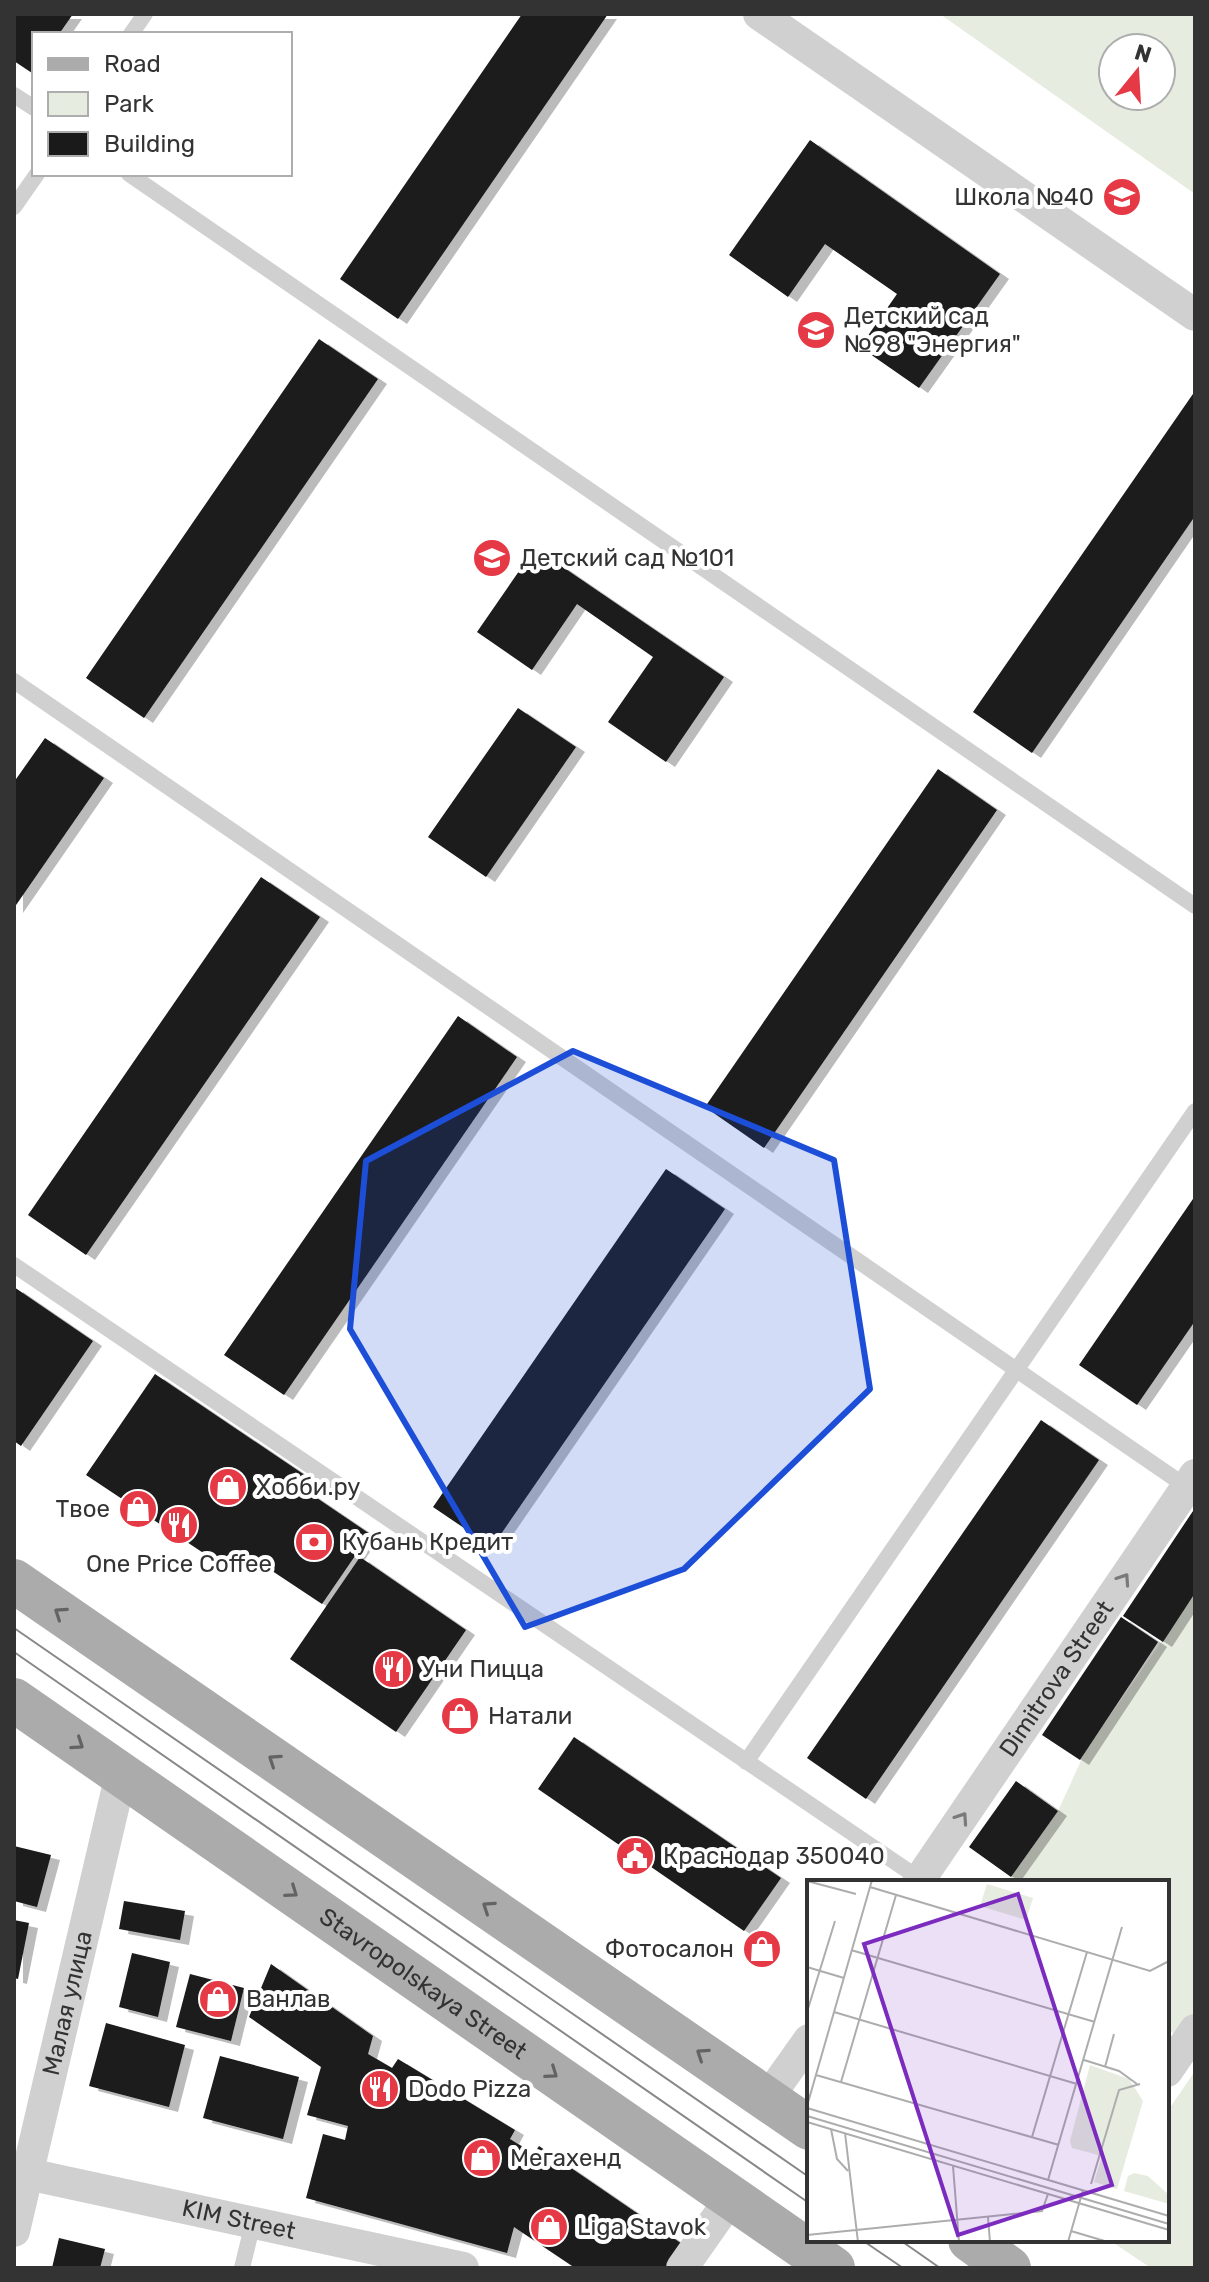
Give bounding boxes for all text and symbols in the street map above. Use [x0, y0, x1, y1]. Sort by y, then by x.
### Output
legend [32, 32, 292, 176]
north arrow [1097, 32, 1177, 112]
text: N [1131, 38, 1155, 69]
text: Road [104, 50, 161, 78]
text: Park [104, 90, 155, 118]
text: Building [104, 130, 195, 158]
school or university icon: Школа №40 [1101, 176, 1143, 218]
place label: Школа №40 [954, 183, 1094, 211]
place label: Детский сад №98 "Энергия" [844, 302, 1021, 358]
school or university icon: Детский сад №98 "Энергия" [795, 309, 837, 351]
school or university icon: Детский сад №101 [471, 537, 513, 579]
place label: Детский сад №101 [520, 544, 734, 572]
shop icon: Хобби.ру [207, 1466, 249, 1508]
place label: Хобби.ру [256, 1473, 361, 1501]
shop icon: Твое [117, 1488, 159, 1530]
place label: Твое [55, 1495, 110, 1523]
restaurant icon: One Price Coffee [158, 1504, 200, 1546]
bank icon: Кубань Кредит [293, 1521, 335, 1563]
place label: Кубань Кредит [342, 1528, 513, 1556]
place label: One Price Coffee [86, 1550, 272, 1578]
one-way arrow [1114, 1574, 1129, 1588]
street label: Dimitrova Street [993, 1595, 1119, 1762]
one-way arrow [54, 1608, 68, 1623]
restaurant icon: Уни Пицца [372, 1648, 414, 1690]
place label: Уни Пицца [421, 1655, 544, 1683]
shop icon: Натали [439, 1695, 481, 1737]
place label: Натали [488, 1702, 572, 1730]
one-way arrow [70, 1735, 84, 1750]
one-way arrow [268, 1755, 282, 1770]
one-way arrow [952, 1812, 967, 1826]
public building icon: Краснодар 350040 [614, 1835, 656, 1877]
place label: Краснодар 350040 [663, 1842, 885, 1870]
inset map [807, 1880, 1169, 2242]
one-way arrow [284, 1882, 298, 1897]
street label: Stavropolskaya Street [314, 1902, 532, 2065]
one-way arrow [483, 1902, 497, 1917]
street label: Малая улица [37, 1928, 98, 2078]
shop icon: Фотосалон [741, 1928, 783, 1970]
place label: Фотосалон [605, 1935, 734, 1963]
shop icon: Ванлав [197, 1978, 239, 2020]
place label: Ванлав [246, 1985, 331, 2013]
one-way arrow [697, 2049, 711, 2064]
one-way arrow [543, 2063, 557, 2078]
restaurant icon: Dodo Pizza [359, 2068, 401, 2110]
place label: Dodo Pizza [408, 2075, 531, 2103]
shop icon: Мегахенд [461, 2137, 503, 2179]
place label: Мегахенд [510, 2144, 621, 2172]
street label: KIM Street [179, 2194, 298, 2245]
shop icon: Liga Stavok [528, 2206, 570, 2248]
place label: Liga Stavok [577, 2213, 707, 2241]

